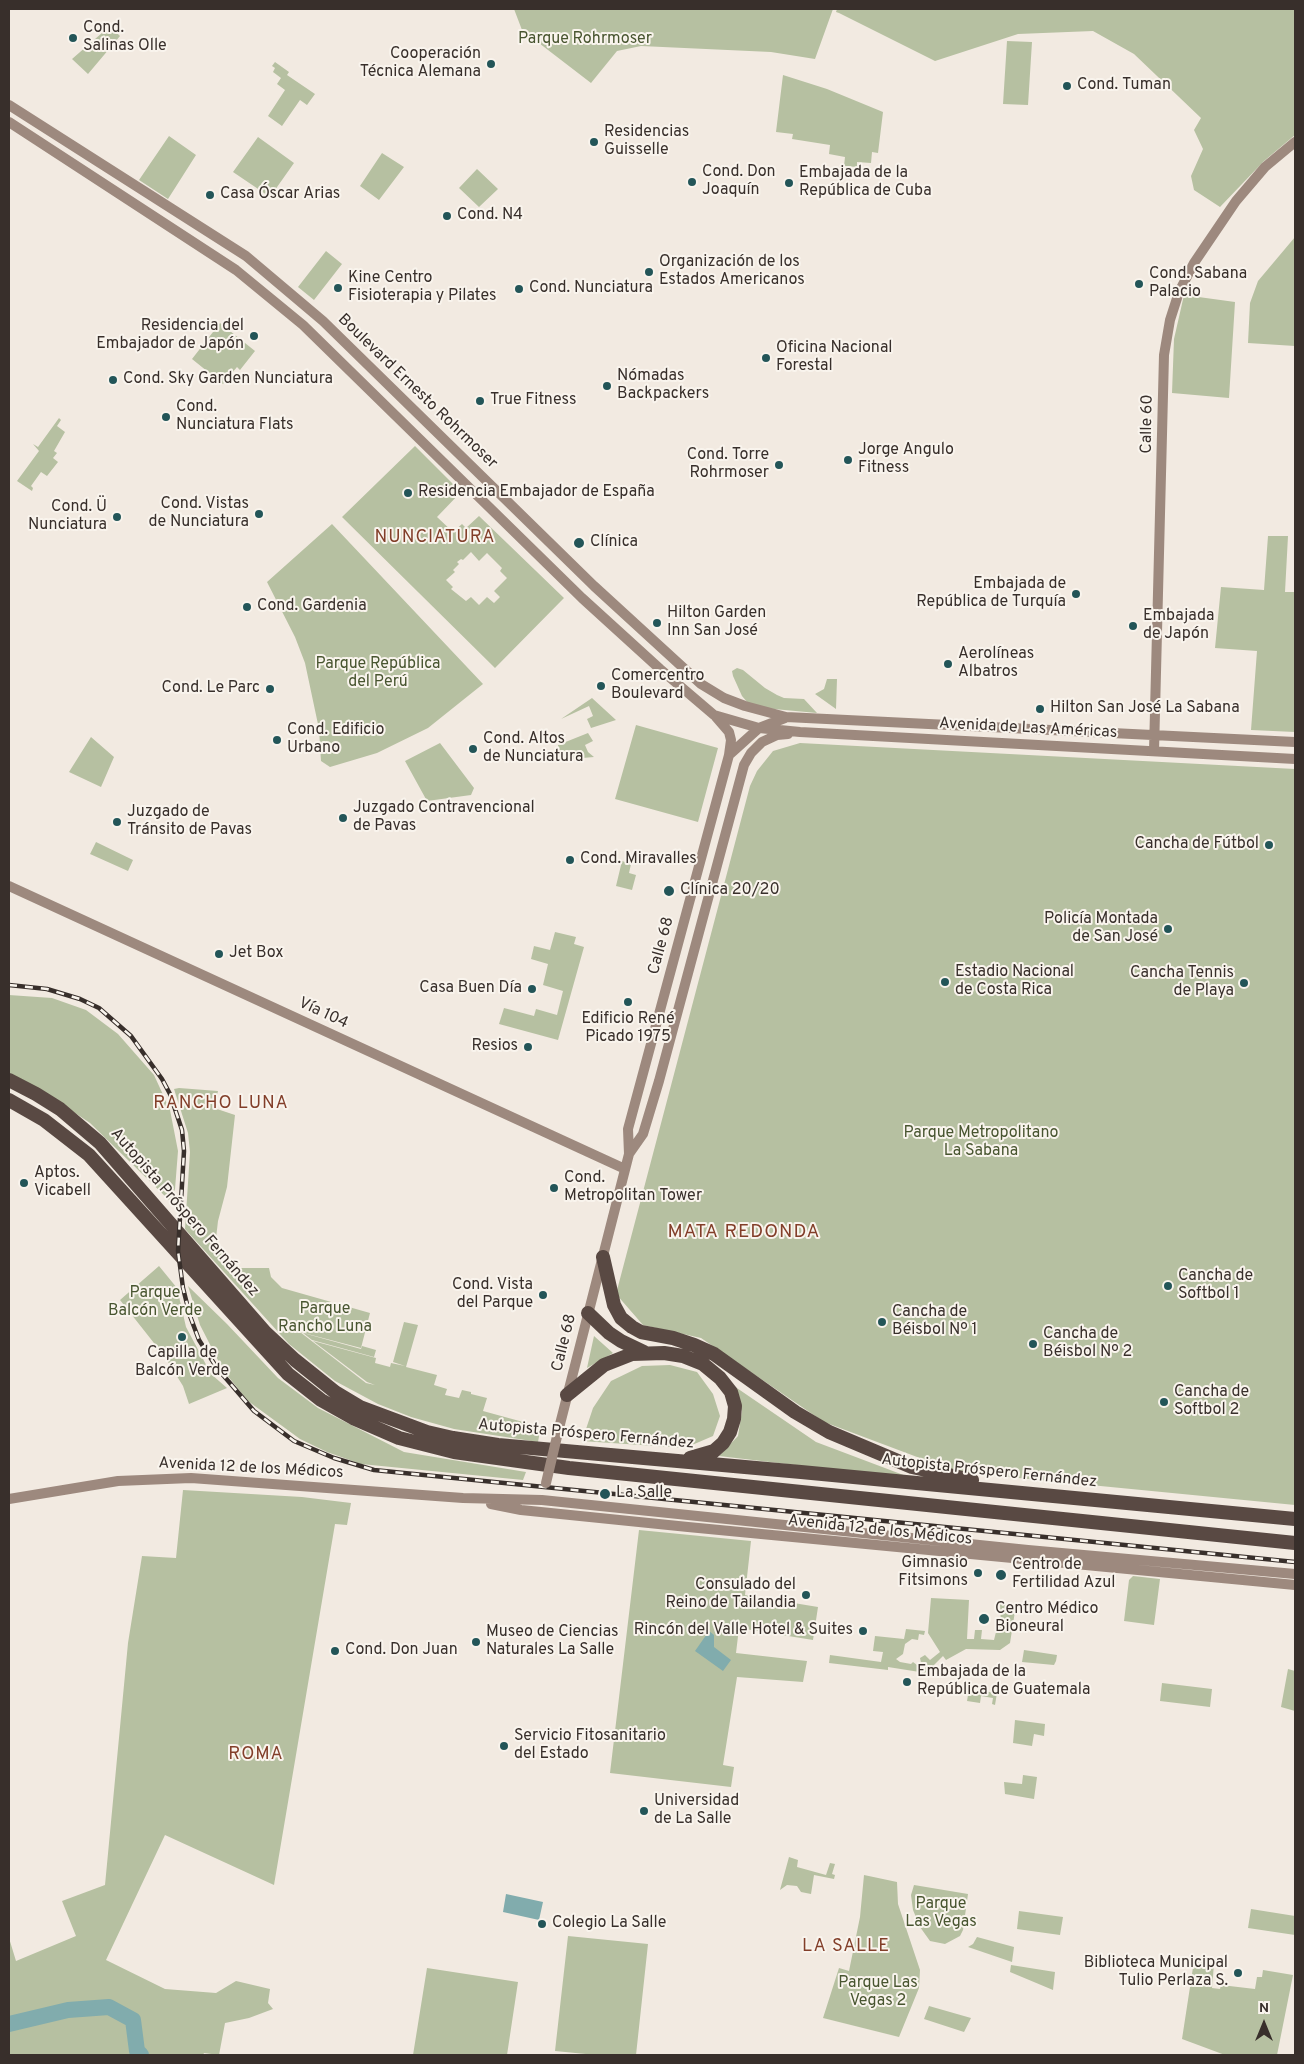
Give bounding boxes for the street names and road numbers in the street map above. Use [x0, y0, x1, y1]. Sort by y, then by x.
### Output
street label: Boulevard Ernesto Rohrmoser [333, 310, 501, 474]
street label: Calle 60 [1138, 394, 1158, 454]
street label: Avenida de Las Américas [938, 715, 1118, 743]
street label: Calle 68 [645, 915, 679, 977]
street label: Vía 104 [295, 994, 351, 1034]
street label: Autopista Próspero Fernández [106, 1125, 262, 1301]
street label: Calle 68 [549, 1312, 581, 1374]
street label: Autopista Próspero Fernández [477, 1416, 695, 1454]
street label: Autopista Próspero Fernández [880, 1451, 1098, 1493]
street label: Avenida 12 de los Médicos [158, 1455, 344, 1483]
street label: Avenida 12 de los Médicos [787, 1512, 973, 1550]

